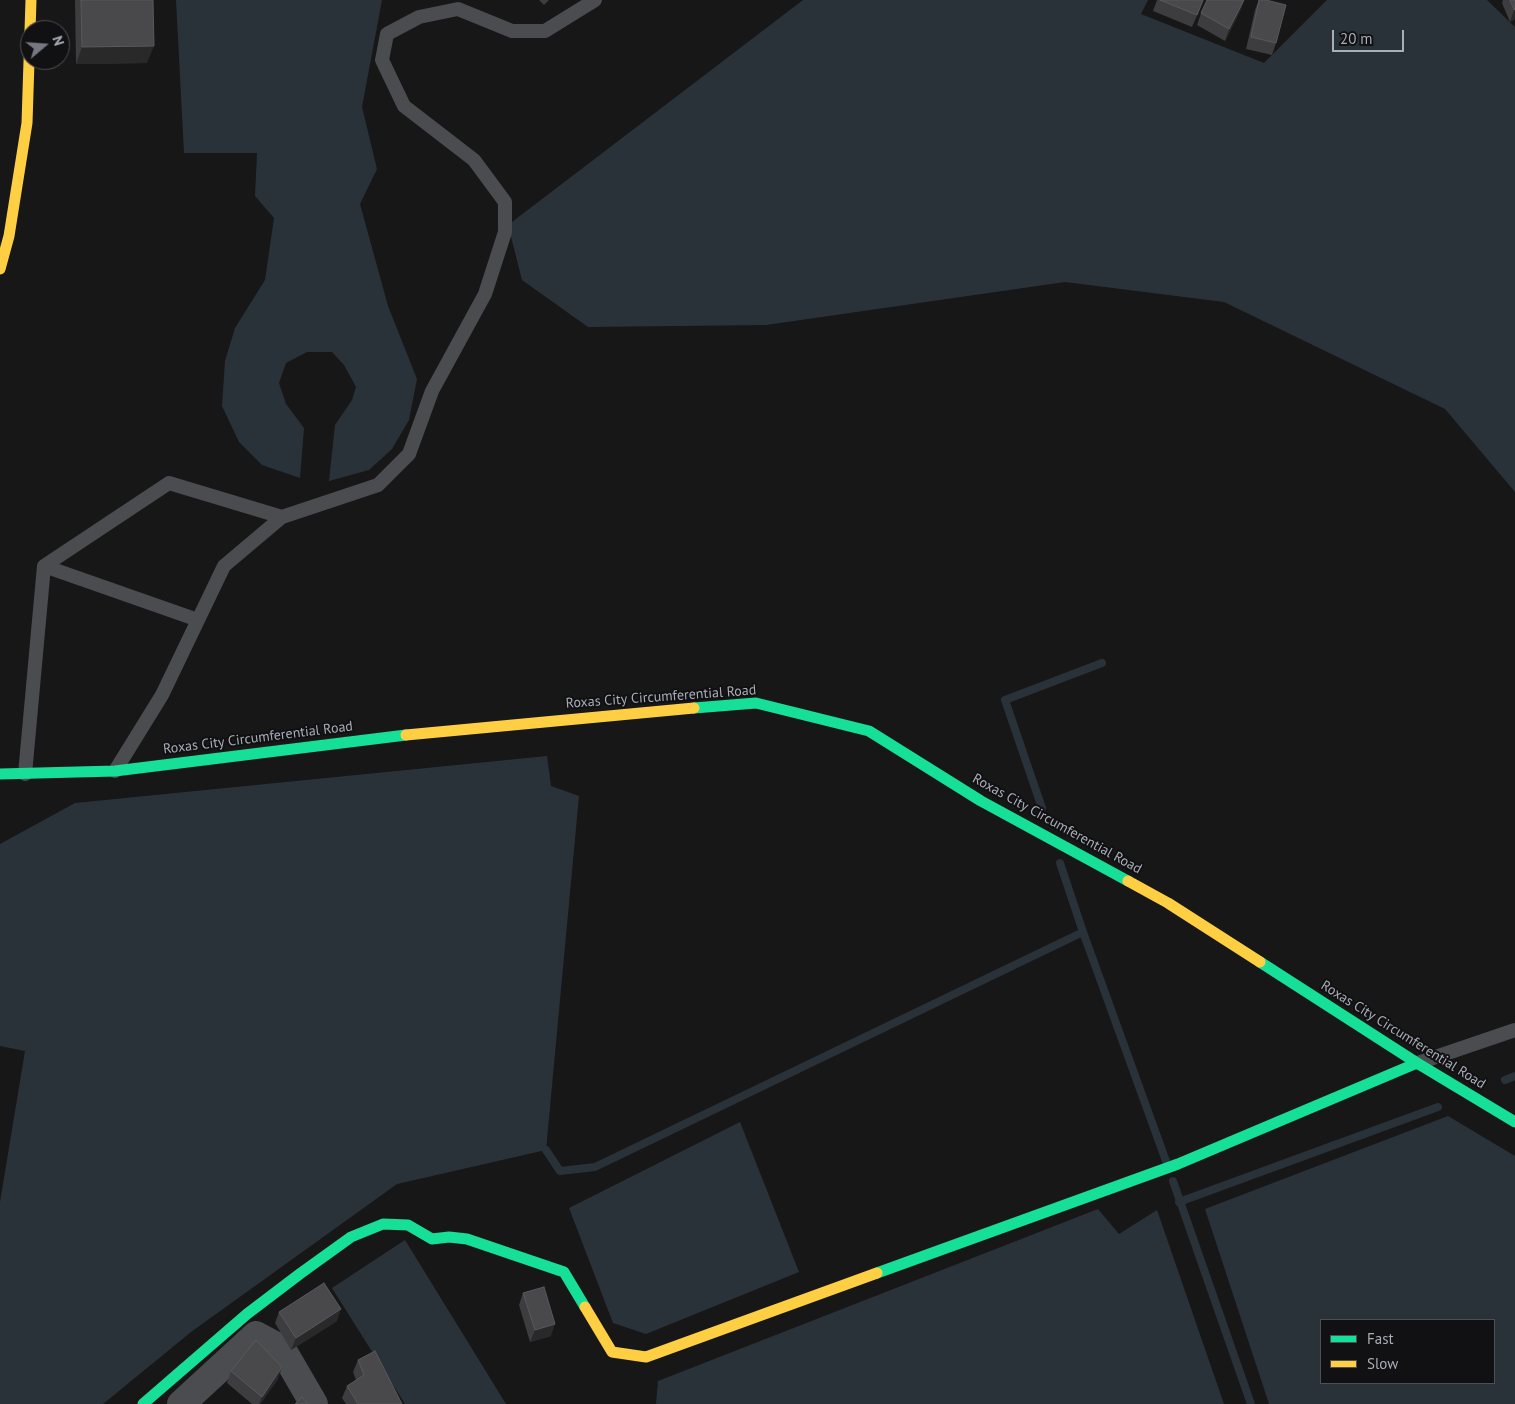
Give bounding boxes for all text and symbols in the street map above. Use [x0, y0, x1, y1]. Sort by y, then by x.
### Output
north arrow [20, 20, 70, 70]
scale bar [1335, 20, 1408, 52]
text: 20 m [1340, 29, 1373, 48]
text: N [48, 34, 68, 48]
street label: Roxas City Circumferential Road [565, 682, 757, 712]
street label: Roxas City Circumferential Road [162, 718, 354, 758]
street label: Roxas City Circumferential Road [969, 770, 1145, 878]
street label: Roxas City Circumferential Road [1318, 977, 1488, 1093]
legend [1320, 1319, 1495, 1384]
text: Fast [1367, 1329, 1394, 1348]
text: Slow [1367, 1354, 1398, 1373]

